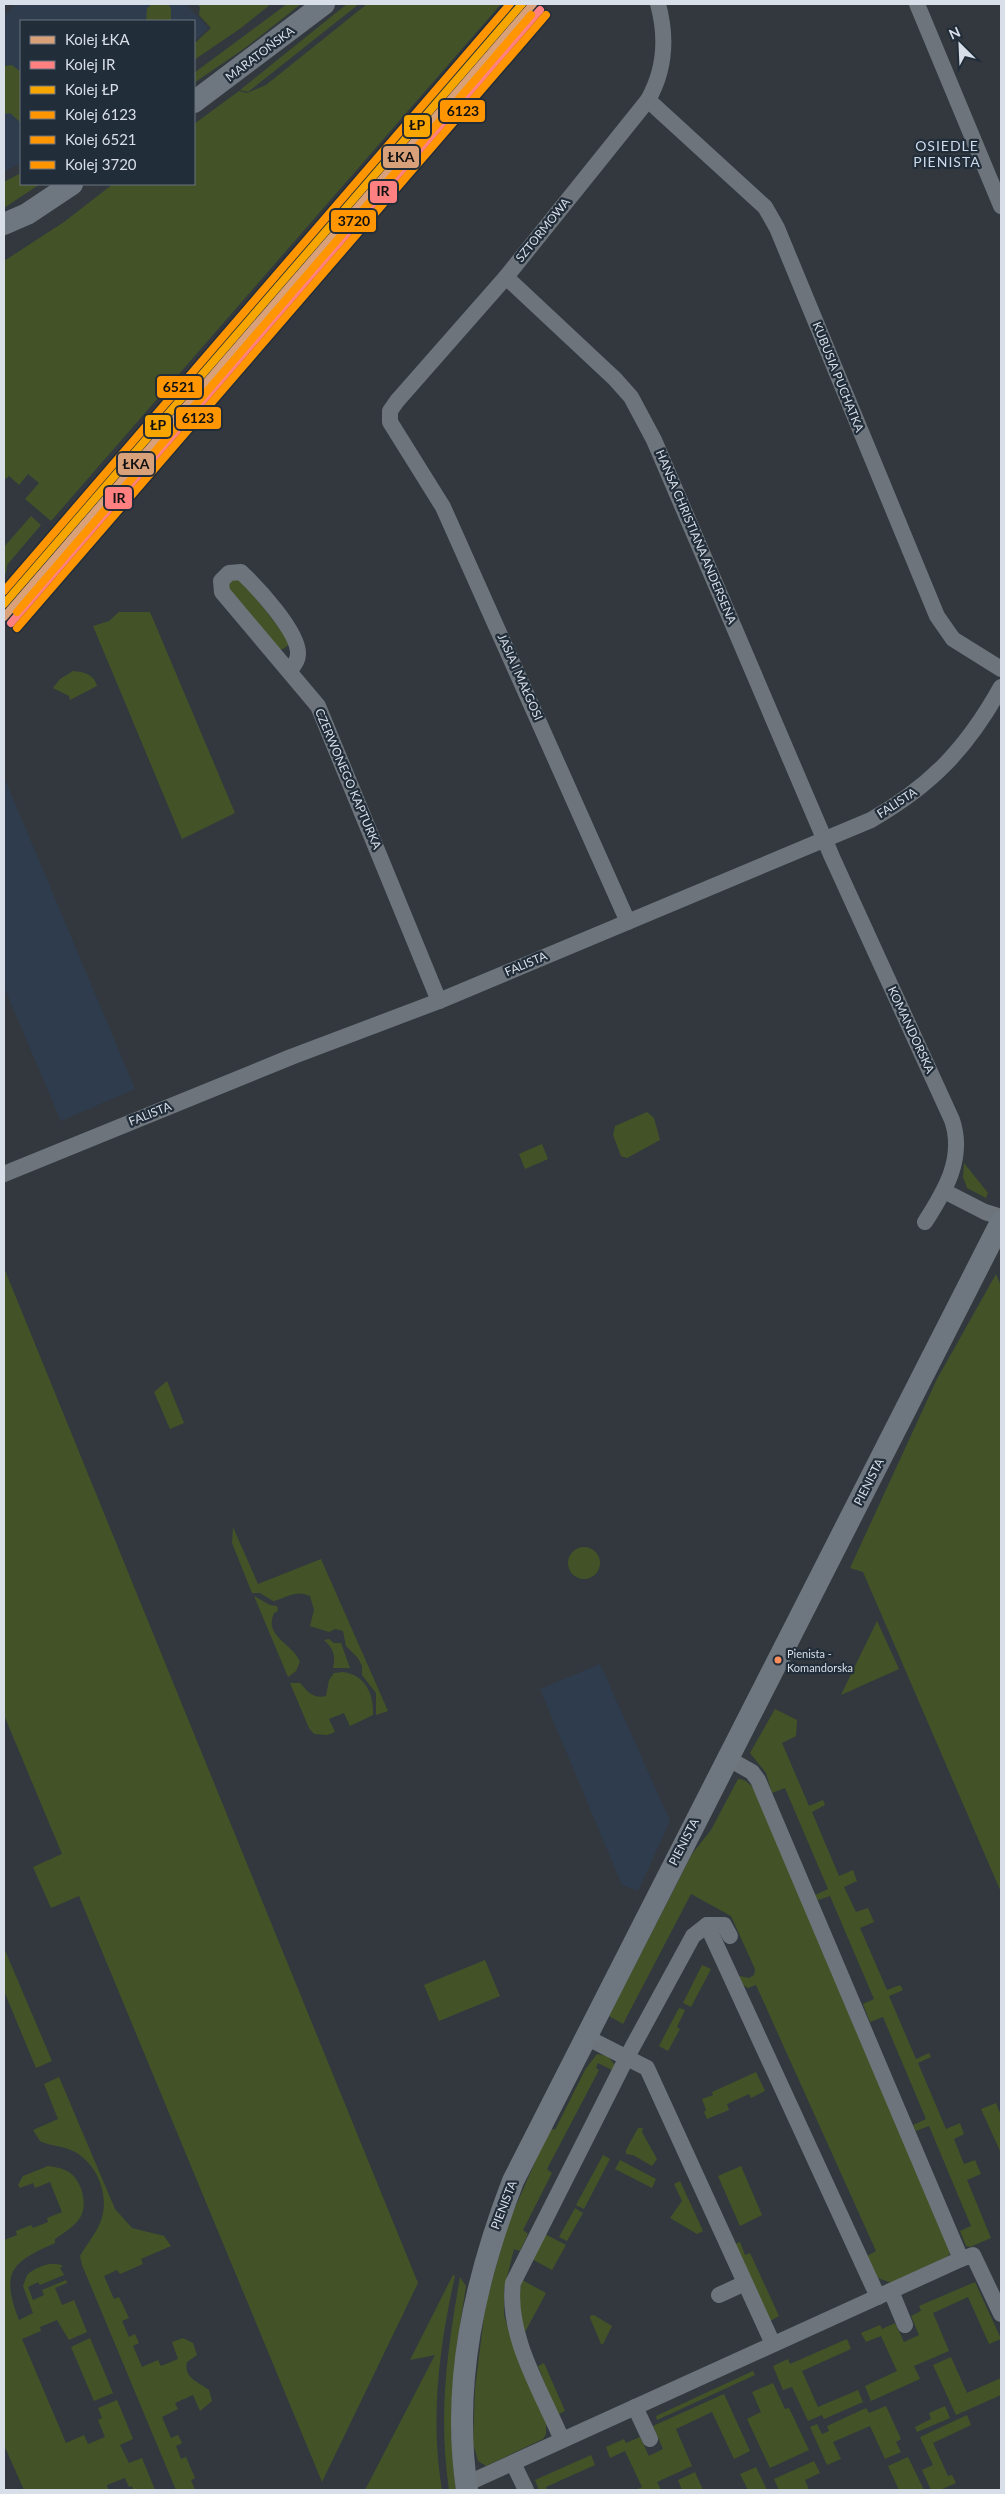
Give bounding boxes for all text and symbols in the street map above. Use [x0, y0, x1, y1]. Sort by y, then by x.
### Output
legend [20, 20, 195, 185]
north arrow [935, 20, 985, 70]
street label: MARATOŃSKA [222, 22, 298, 84]
text: N [946, 23, 963, 43]
text: Kolej ŁKA [65, 30, 130, 48]
text: Kolej IR [65, 55, 116, 73]
text: Kolej ŁP [65, 80, 119, 98]
line badge: 6123 [439, 99, 486, 123]
text: 6123 [447, 102, 479, 119]
text: Kolej 6123 [65, 105, 137, 123]
line badge: ŁP [403, 114, 431, 138]
text: ŁP [409, 116, 425, 133]
text: Kolej 6521 [65, 130, 137, 148]
district label: OSIEDLE PIENISTA [913, 137, 981, 170]
line badge: ŁKA [382, 145, 420, 169]
text: ŁKA [388, 148, 415, 165]
text: Kolej 3720 [65, 155, 137, 173]
line badge: IR [369, 180, 398, 204]
text: IR [376, 182, 391, 199]
street label: SZTORMOWA [512, 194, 574, 265]
line badge: 3720 [330, 209, 377, 233]
text: 3720 [338, 212, 370, 229]
street label: KUBUSIA PUCHATKA [809, 319, 868, 435]
line badge: 6521 [156, 375, 203, 399]
text: 6521 [163, 378, 195, 395]
line badge: 6123 [175, 406, 222, 430]
text: 6123 [182, 409, 214, 426]
line badge: ŁP [144, 414, 172, 438]
text: ŁP [150, 416, 166, 433]
street label: HANSA CHRISTIANA ANDERSENA [653, 447, 740, 627]
line badge: ŁKA [117, 452, 155, 476]
text: ŁKA [123, 455, 150, 472]
line badge: IR [104, 486, 133, 510]
text: IR [112, 489, 127, 506]
street label: JASIA I MAŁGOSI [495, 631, 546, 723]
street label: CZERWONEGO KAPTURKA [312, 706, 385, 852]
street label: FALISTA [874, 784, 920, 821]
street label: FALISTA [502, 948, 550, 979]
street label: KOMANDORSKA [885, 984, 939, 1076]
street label: FALISTA [126, 1098, 174, 1129]
street label: PIENISTA [850, 1455, 887, 1508]
place label: Pienista - Komandorska [787, 1647, 853, 1674]
marker: Pienista - Komandorska [773, 1655, 783, 1665]
street label: PIENISTA [665, 1815, 702, 1868]
street label: PIENISTA [487, 2178, 520, 2231]

